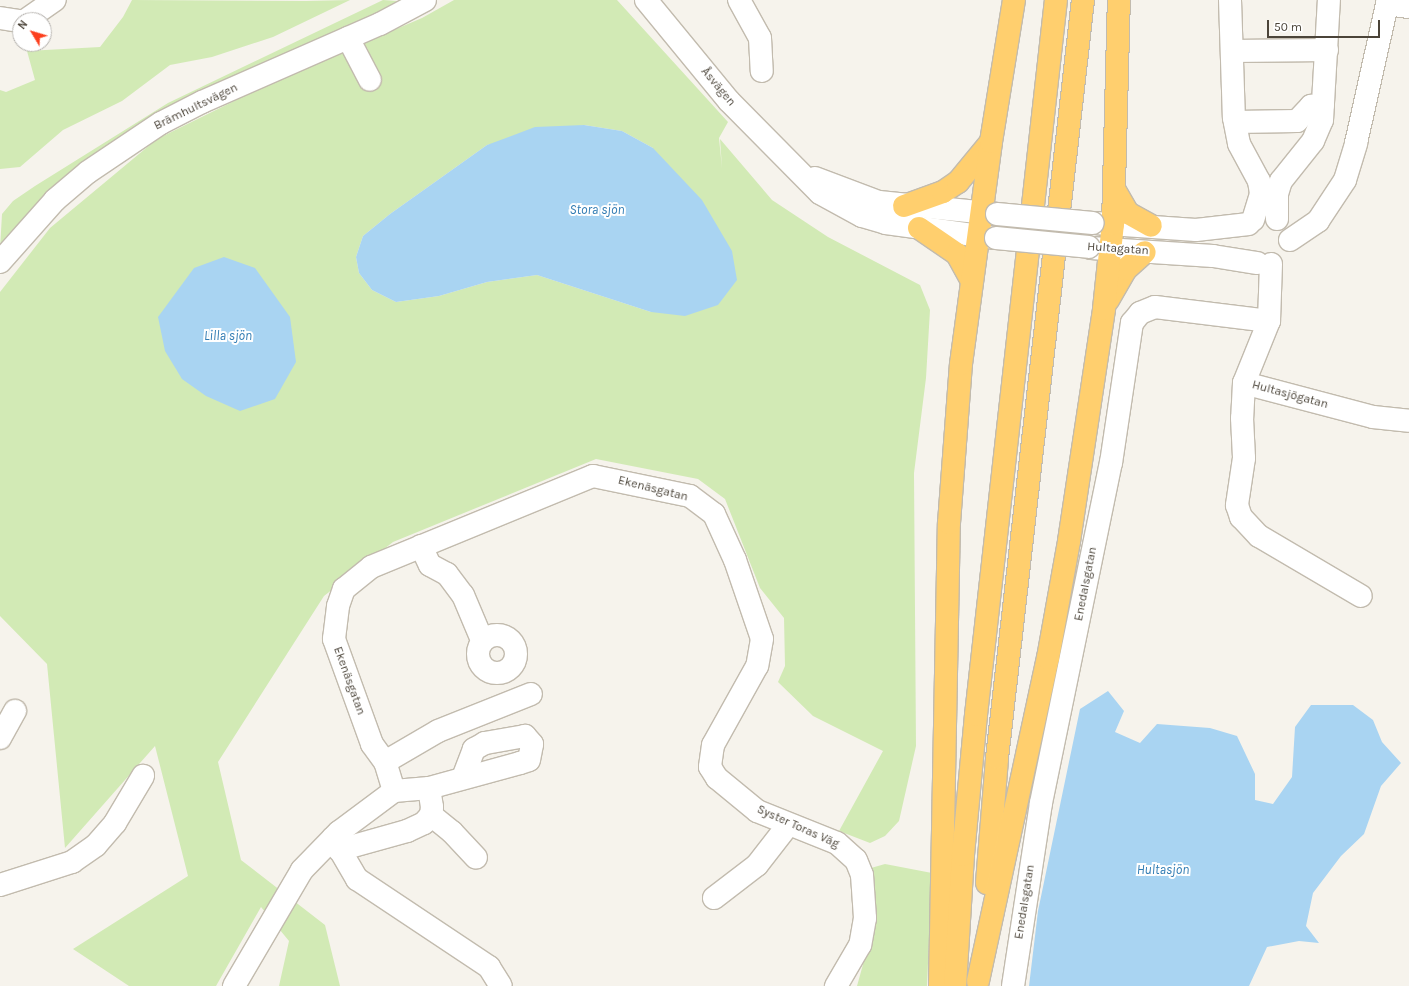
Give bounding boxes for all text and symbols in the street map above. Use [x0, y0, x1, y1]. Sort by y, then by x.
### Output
north arrow [12, 12, 52, 52]
scale bar [1269, 12, 1382, 38]
text: N [15, 18, 30, 32]
text: 50 m [1274, 20, 1302, 34]
street label: Åsvägen [698, 65, 738, 109]
street label: Brämhultsvägen [152, 81, 240, 133]
water label: Stora sjön [570, 202, 624, 218]
street label: Hultagatan [1087, 240, 1149, 258]
water label: Lilla sjön [204, 328, 252, 344]
street label: Hultasjögatan [1250, 378, 1330, 412]
street label: Ekenäsgatan [617, 473, 689, 505]
street label: Enedalsgatan [1072, 546, 1100, 622]
street label: Ekenäsgatan [330, 645, 368, 717]
street label: Syster Toras Väg [755, 802, 841, 852]
water label: Hultasjön [1137, 862, 1189, 878]
street label: Enedalsgatan [1012, 864, 1038, 940]

